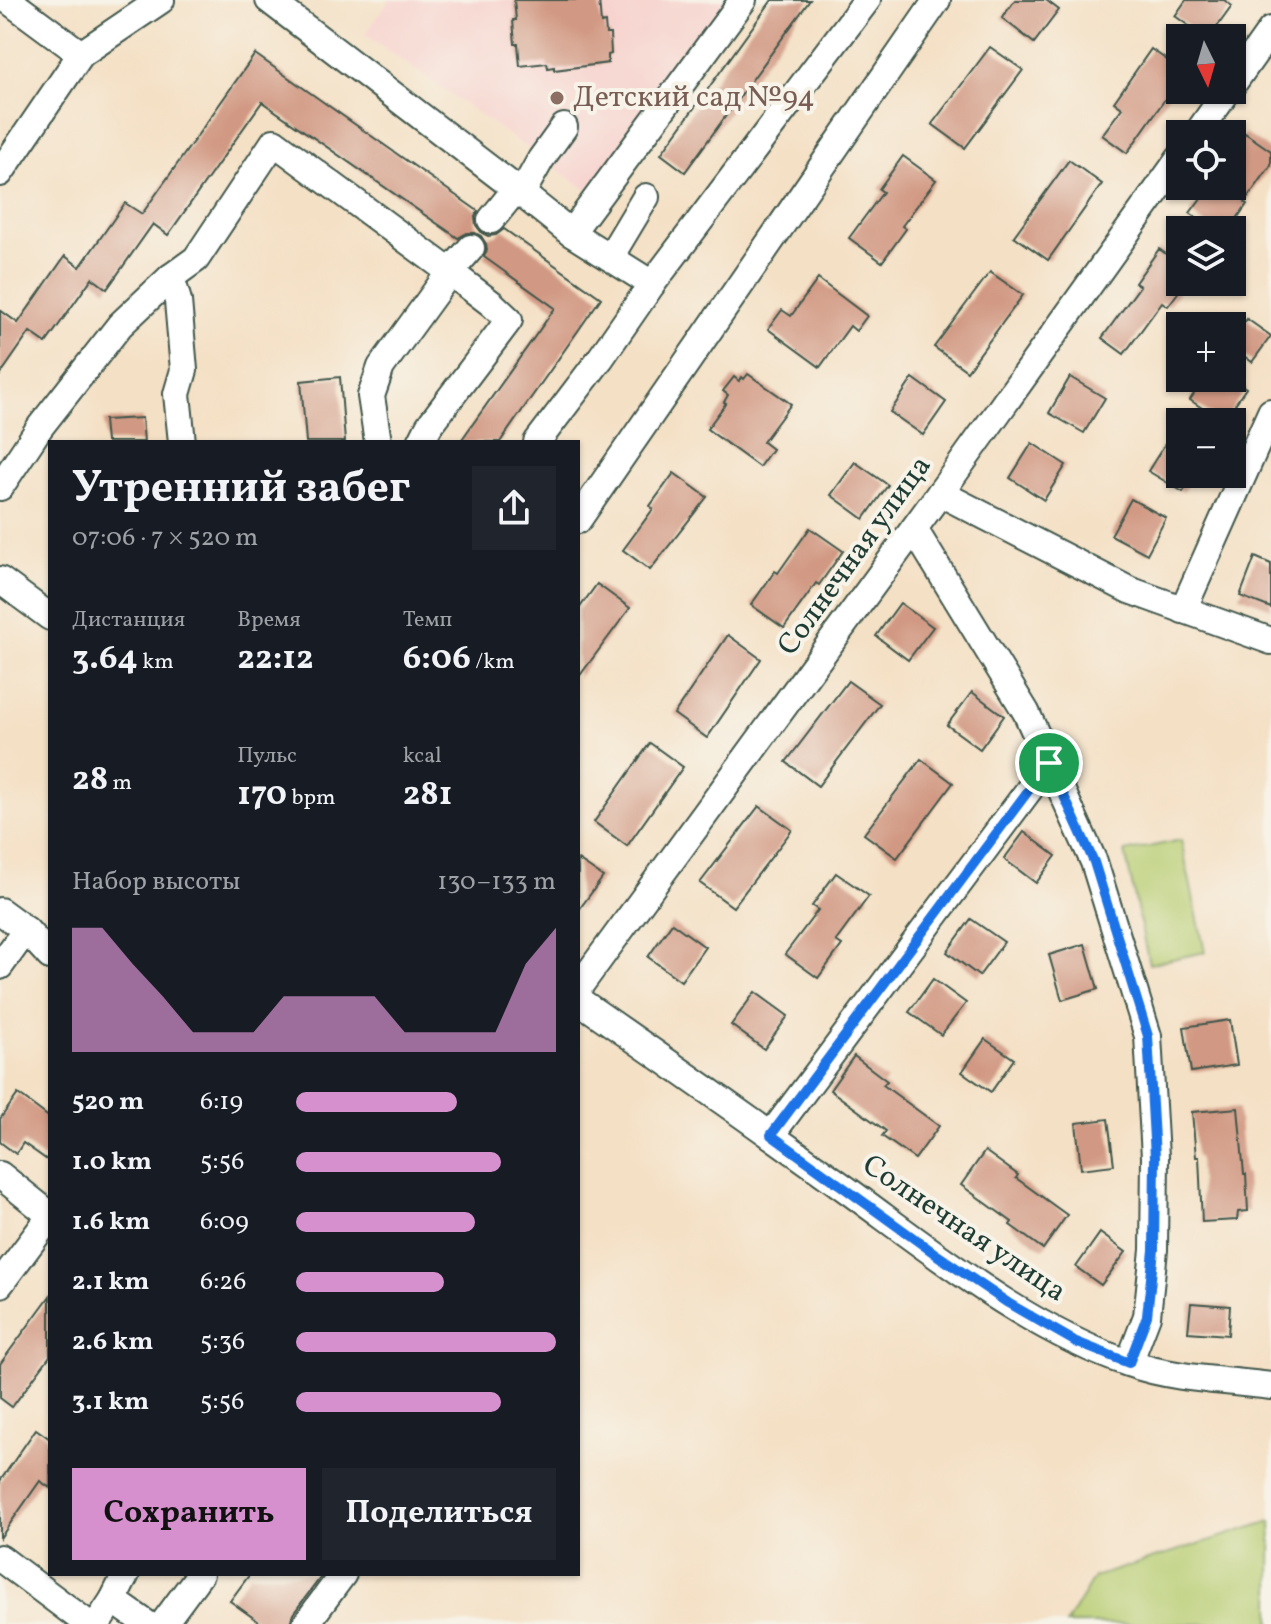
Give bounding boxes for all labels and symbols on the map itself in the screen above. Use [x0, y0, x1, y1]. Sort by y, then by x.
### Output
north arrow [1166, 24, 1246, 104]
place label: Детский сад №94 [573, 77, 815, 119]
marker: Детский сад №94 [548, 89, 566, 107]
street label: Солнечная улица [768, 447, 942, 665]
pin [1015, 729, 1083, 797]
street label: Солнечная улица [854, 1145, 1074, 1313]

